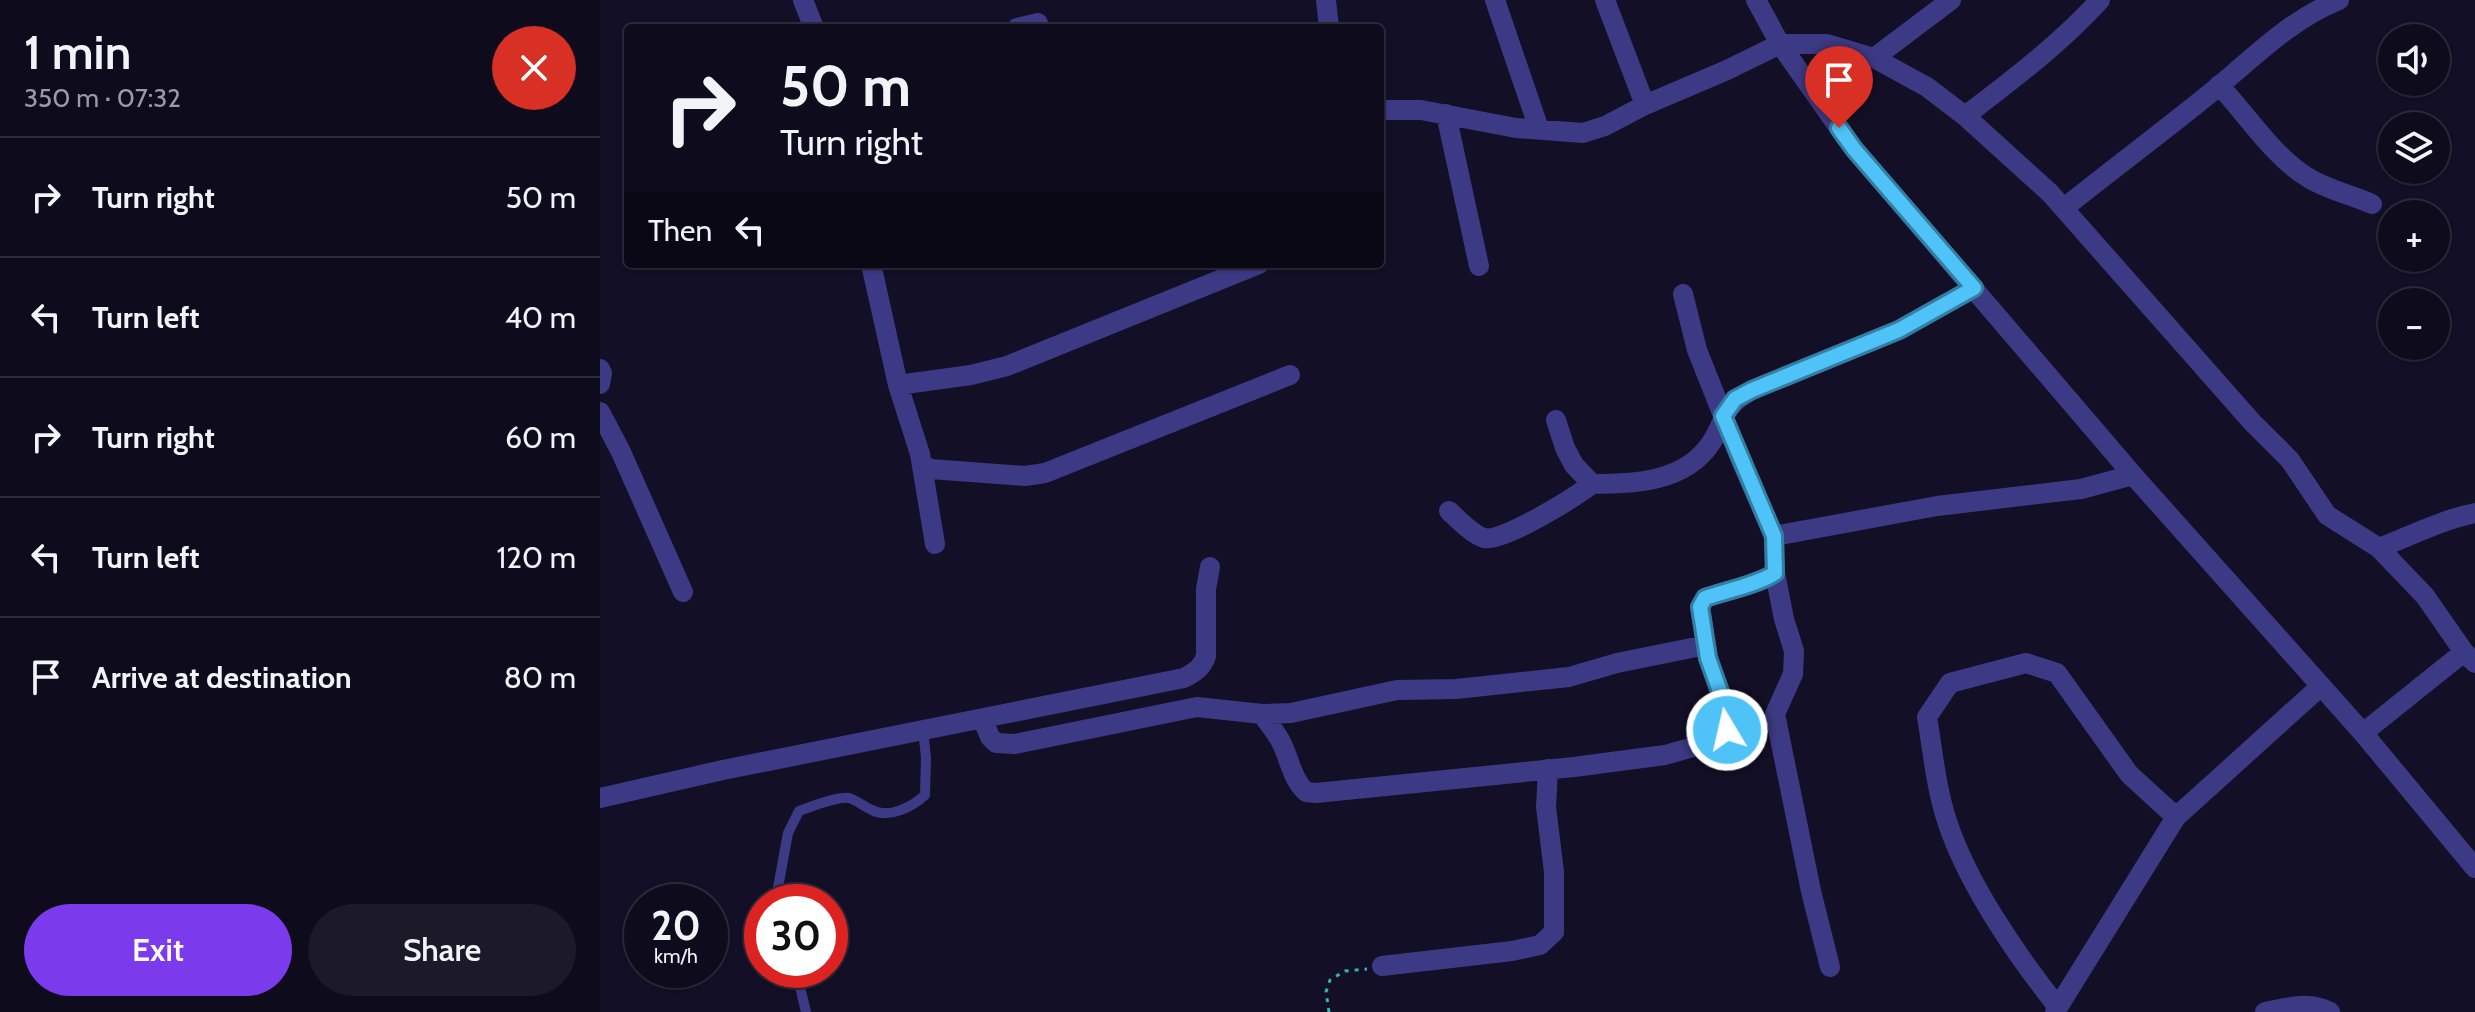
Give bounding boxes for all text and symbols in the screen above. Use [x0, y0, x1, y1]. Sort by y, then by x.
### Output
text: 1 min [24, 23, 131, 81]
map controls [2378, 24, 2450, 360]
button: sound [2378, 24, 2450, 96]
button: close [492, 26, 576, 110]
pin [1805, 46, 1873, 128]
text: 50 m [780, 52, 911, 120]
icon: right [648, 56, 752, 160]
icon: arrive [1817, 58, 1861, 102]
text: 350 m · 07:32 [24, 82, 181, 114]
button: layers [2378, 112, 2450, 184]
text: Turn right [780, 120, 923, 164]
icon: right [24, 175, 68, 219]
text: Turn right [92, 179, 215, 216]
text: 50 m [506, 179, 576, 216]
button: + [2378, 200, 2450, 272]
icon: left [728, 208, 772, 252]
text: Then [648, 212, 712, 249]
button: − [2378, 288, 2450, 360]
icon: left [24, 295, 68, 339]
text: Turn left [92, 299, 200, 336]
text: 40 m [505, 299, 576, 336]
icon: right [24, 415, 68, 459]
text: Turn right [92, 419, 215, 456]
text: 60 m [505, 419, 576, 456]
icon: left [24, 535, 68, 579]
text: Turn left [92, 539, 200, 576]
text: 120 m [496, 539, 576, 576]
icon: arrive [24, 655, 68, 699]
text: Arrive at destination [92, 659, 352, 696]
text: 80 m [504, 659, 576, 696]
position arrow [1685, 688, 1769, 772]
speed limit sign: 30 [744, 884, 848, 988]
text: 20 [651, 901, 701, 950]
button: Exit [24, 904, 292, 996]
button: Share [308, 904, 576, 996]
text: km/h [654, 944, 698, 968]

